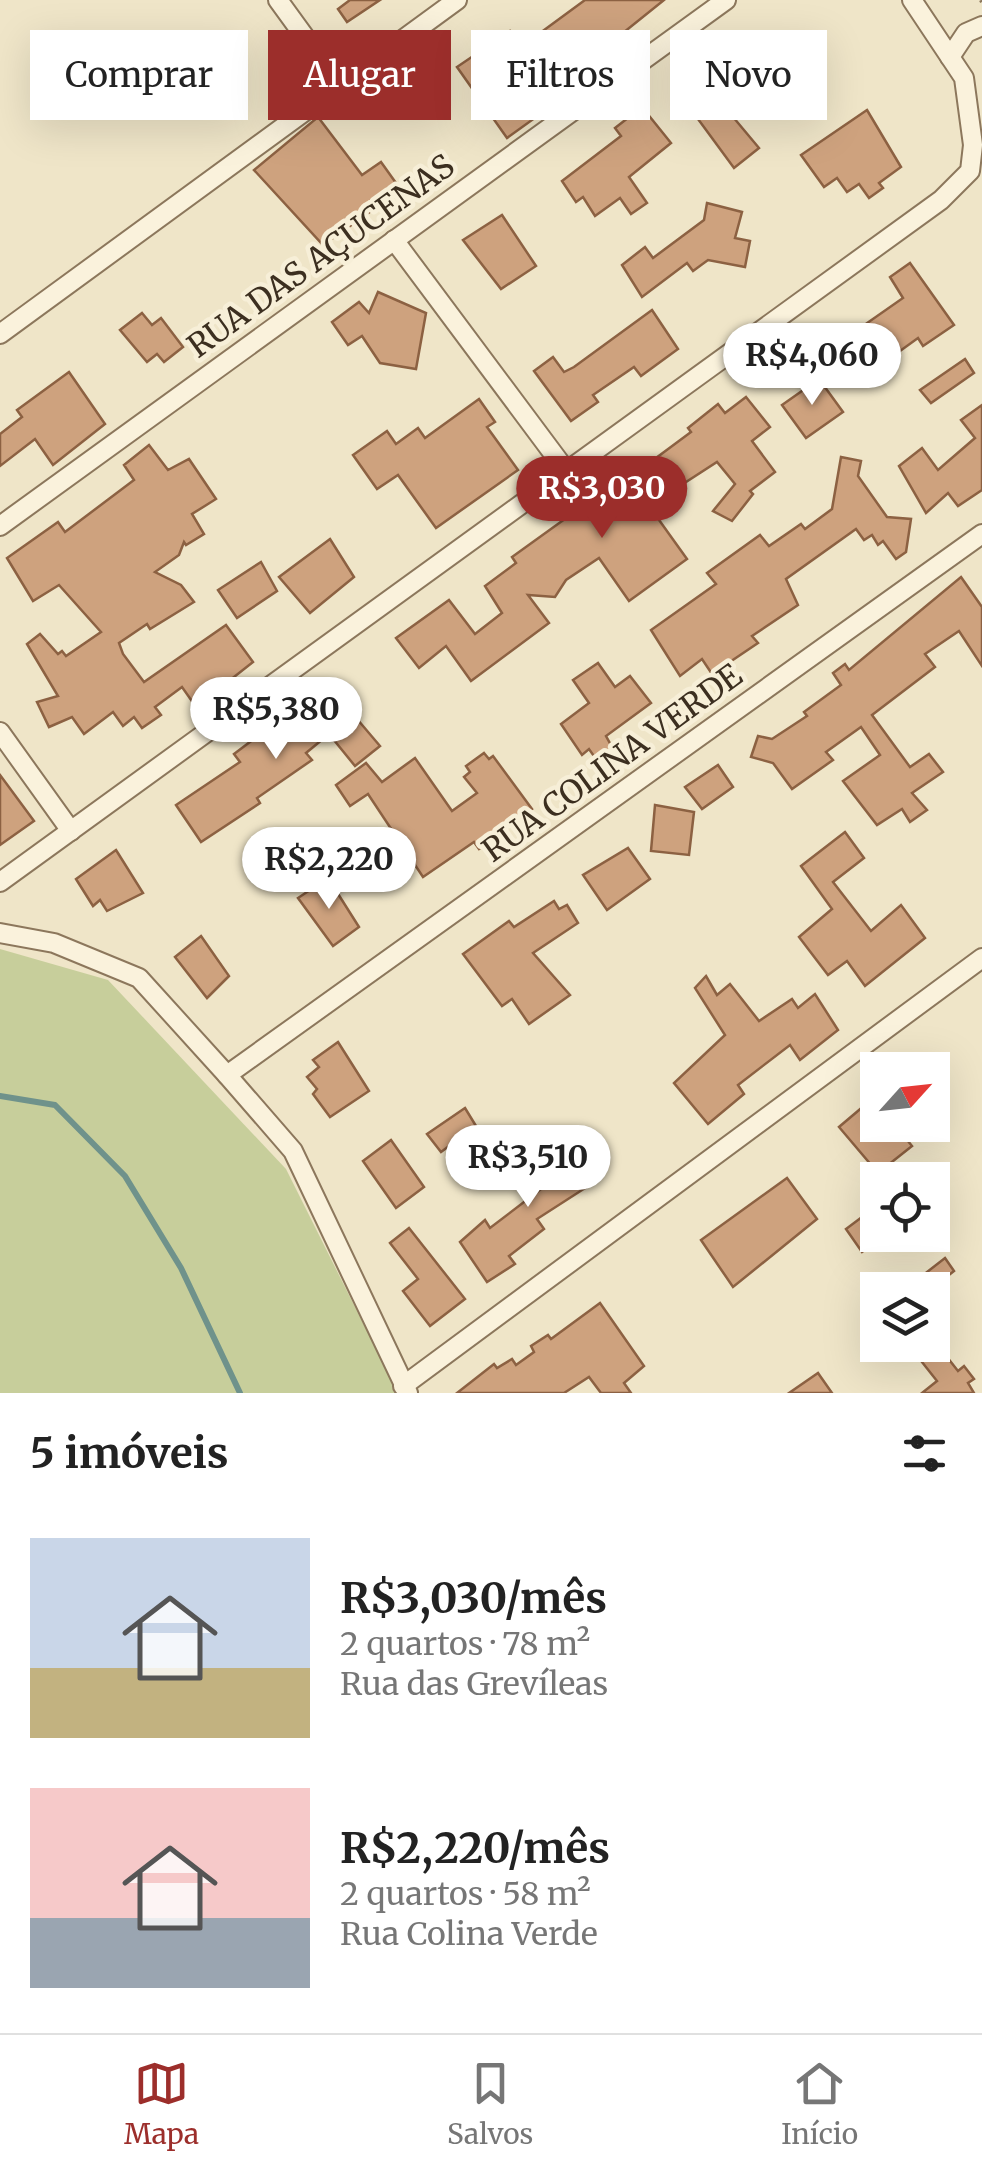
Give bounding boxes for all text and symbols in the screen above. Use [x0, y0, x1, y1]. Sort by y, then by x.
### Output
chip: Comprar [30, 30, 248, 120]
chip: Alugar [268, 30, 451, 120]
chip: Filtros [471, 30, 650, 120]
chip: Novo [670, 30, 827, 120]
street label: RUA DAS AÇUCENAS [180, 146, 462, 366]
pin: R$4,060 [720, 323, 904, 408]
text: R$4,060 [745, 335, 879, 375]
pin: R$3,030 [510, 456, 694, 541]
text: R$3,030 [538, 468, 666, 508]
street label: RUA COLINA VERDE [474, 655, 750, 871]
pin: R$5,380 [184, 677, 368, 762]
text: R$5,380 [212, 689, 340, 729]
pin: R$2,220 [237, 827, 421, 912]
text: R$2,220 [264, 839, 394, 879]
north arrow [860, 1052, 950, 1142]
map controls [860, 1052, 950, 1362]
pin: R$3,510 [436, 1125, 620, 1210]
text: R$3,510 [468, 1137, 588, 1177]
button: locate [860, 1162, 950, 1252]
button: layers [860, 1272, 950, 1362]
icon: filters [897, 1426, 952, 1481]
text: 5 imóveis [30, 1427, 228, 1479]
text: R$3,030/mês [340, 1572, 607, 1624]
icon: home [110, 1578, 230, 1698]
text: 2 quartos · 78 m² [340, 1624, 590, 1664]
text: Rua das Grevíleas [340, 1664, 608, 1704]
text: R$2,220/mês [340, 1822, 610, 1874]
icon: home [110, 1828, 230, 1948]
text: 2 quartos · 58 m² [340, 1874, 591, 1914]
text: Rua Colina Verde [340, 1914, 598, 1954]
tab: Mapa [124, 2056, 199, 2152]
tab: Salvos [447, 2056, 533, 2152]
tab: Início [781, 2056, 858, 2152]

